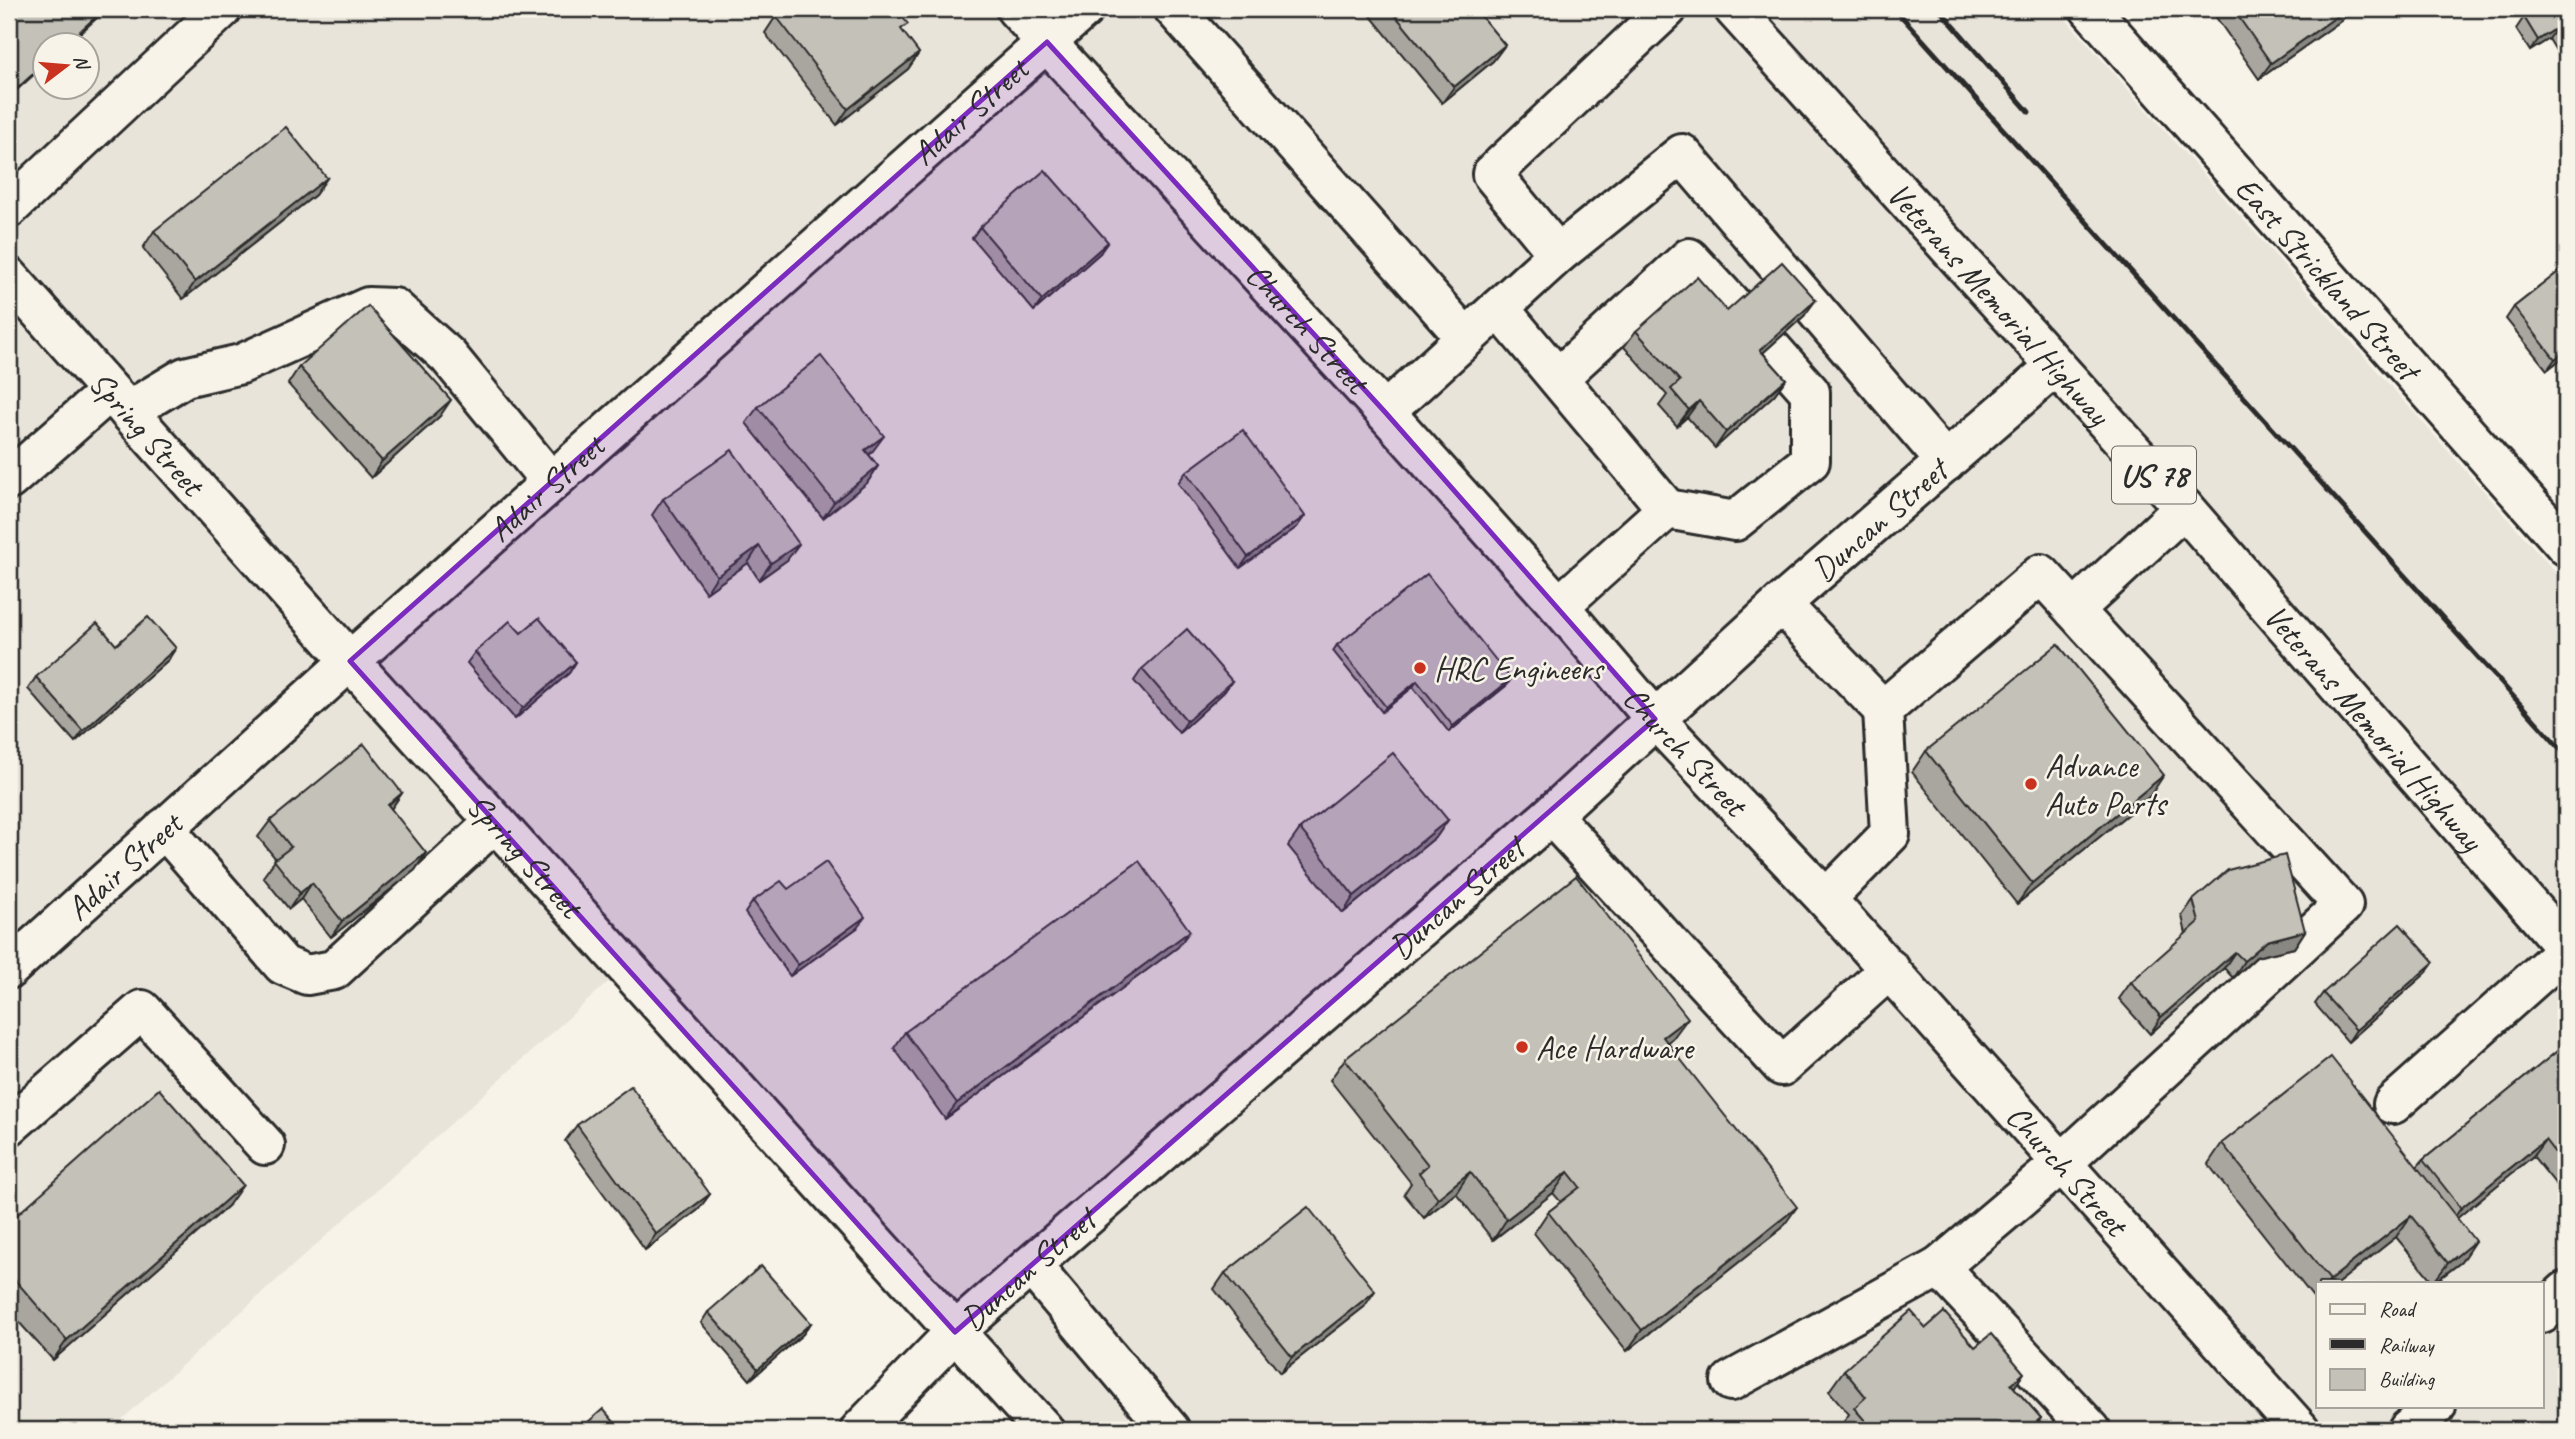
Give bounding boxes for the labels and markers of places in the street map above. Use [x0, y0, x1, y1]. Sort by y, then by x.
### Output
place label: HRC Engineers [1434, 648, 1605, 690]
marker: HRC Engineers [1412, 660, 1428, 676]
place label: Advance Auto Parts [2045, 745, 2168, 825]
marker: Advance Auto Parts [2023, 776, 2039, 792]
place label: Ace Hardware [1536, 1027, 1695, 1069]
marker: Ace Hardware [1514, 1039, 1530, 1055]

